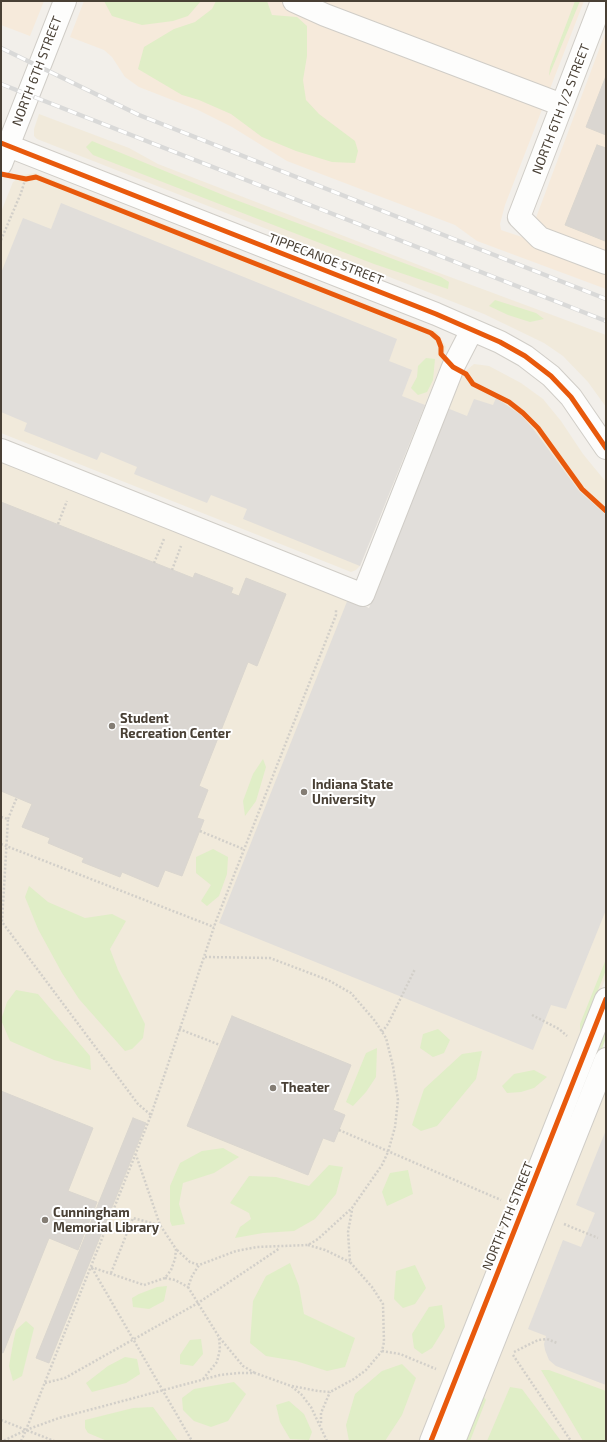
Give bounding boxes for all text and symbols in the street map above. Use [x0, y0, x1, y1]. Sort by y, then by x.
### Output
street label: NORTH 6TH STREET [9, 14, 65, 128]
street label: NORTH 6TH 1/2 STREET [529, 42, 593, 176]
street label: TIPPECANOE STREET [266, 230, 386, 288]
place label: Student Recreation Center [120, 711, 231, 742]
marker: Student Recreation Center [107, 721, 117, 731]
place label: Indiana State University [312, 777, 393, 808]
marker: Indiana State University [299, 787, 309, 797]
place label: Theater [281, 1080, 330, 1096]
marker: Theater [268, 1083, 278, 1093]
street label: NORTH 7TH STREET [479, 1159, 537, 1273]
place label: Cunningham Memorial Library [53, 1205, 159, 1236]
marker: Cunningham Memorial Library [40, 1215, 50, 1225]

